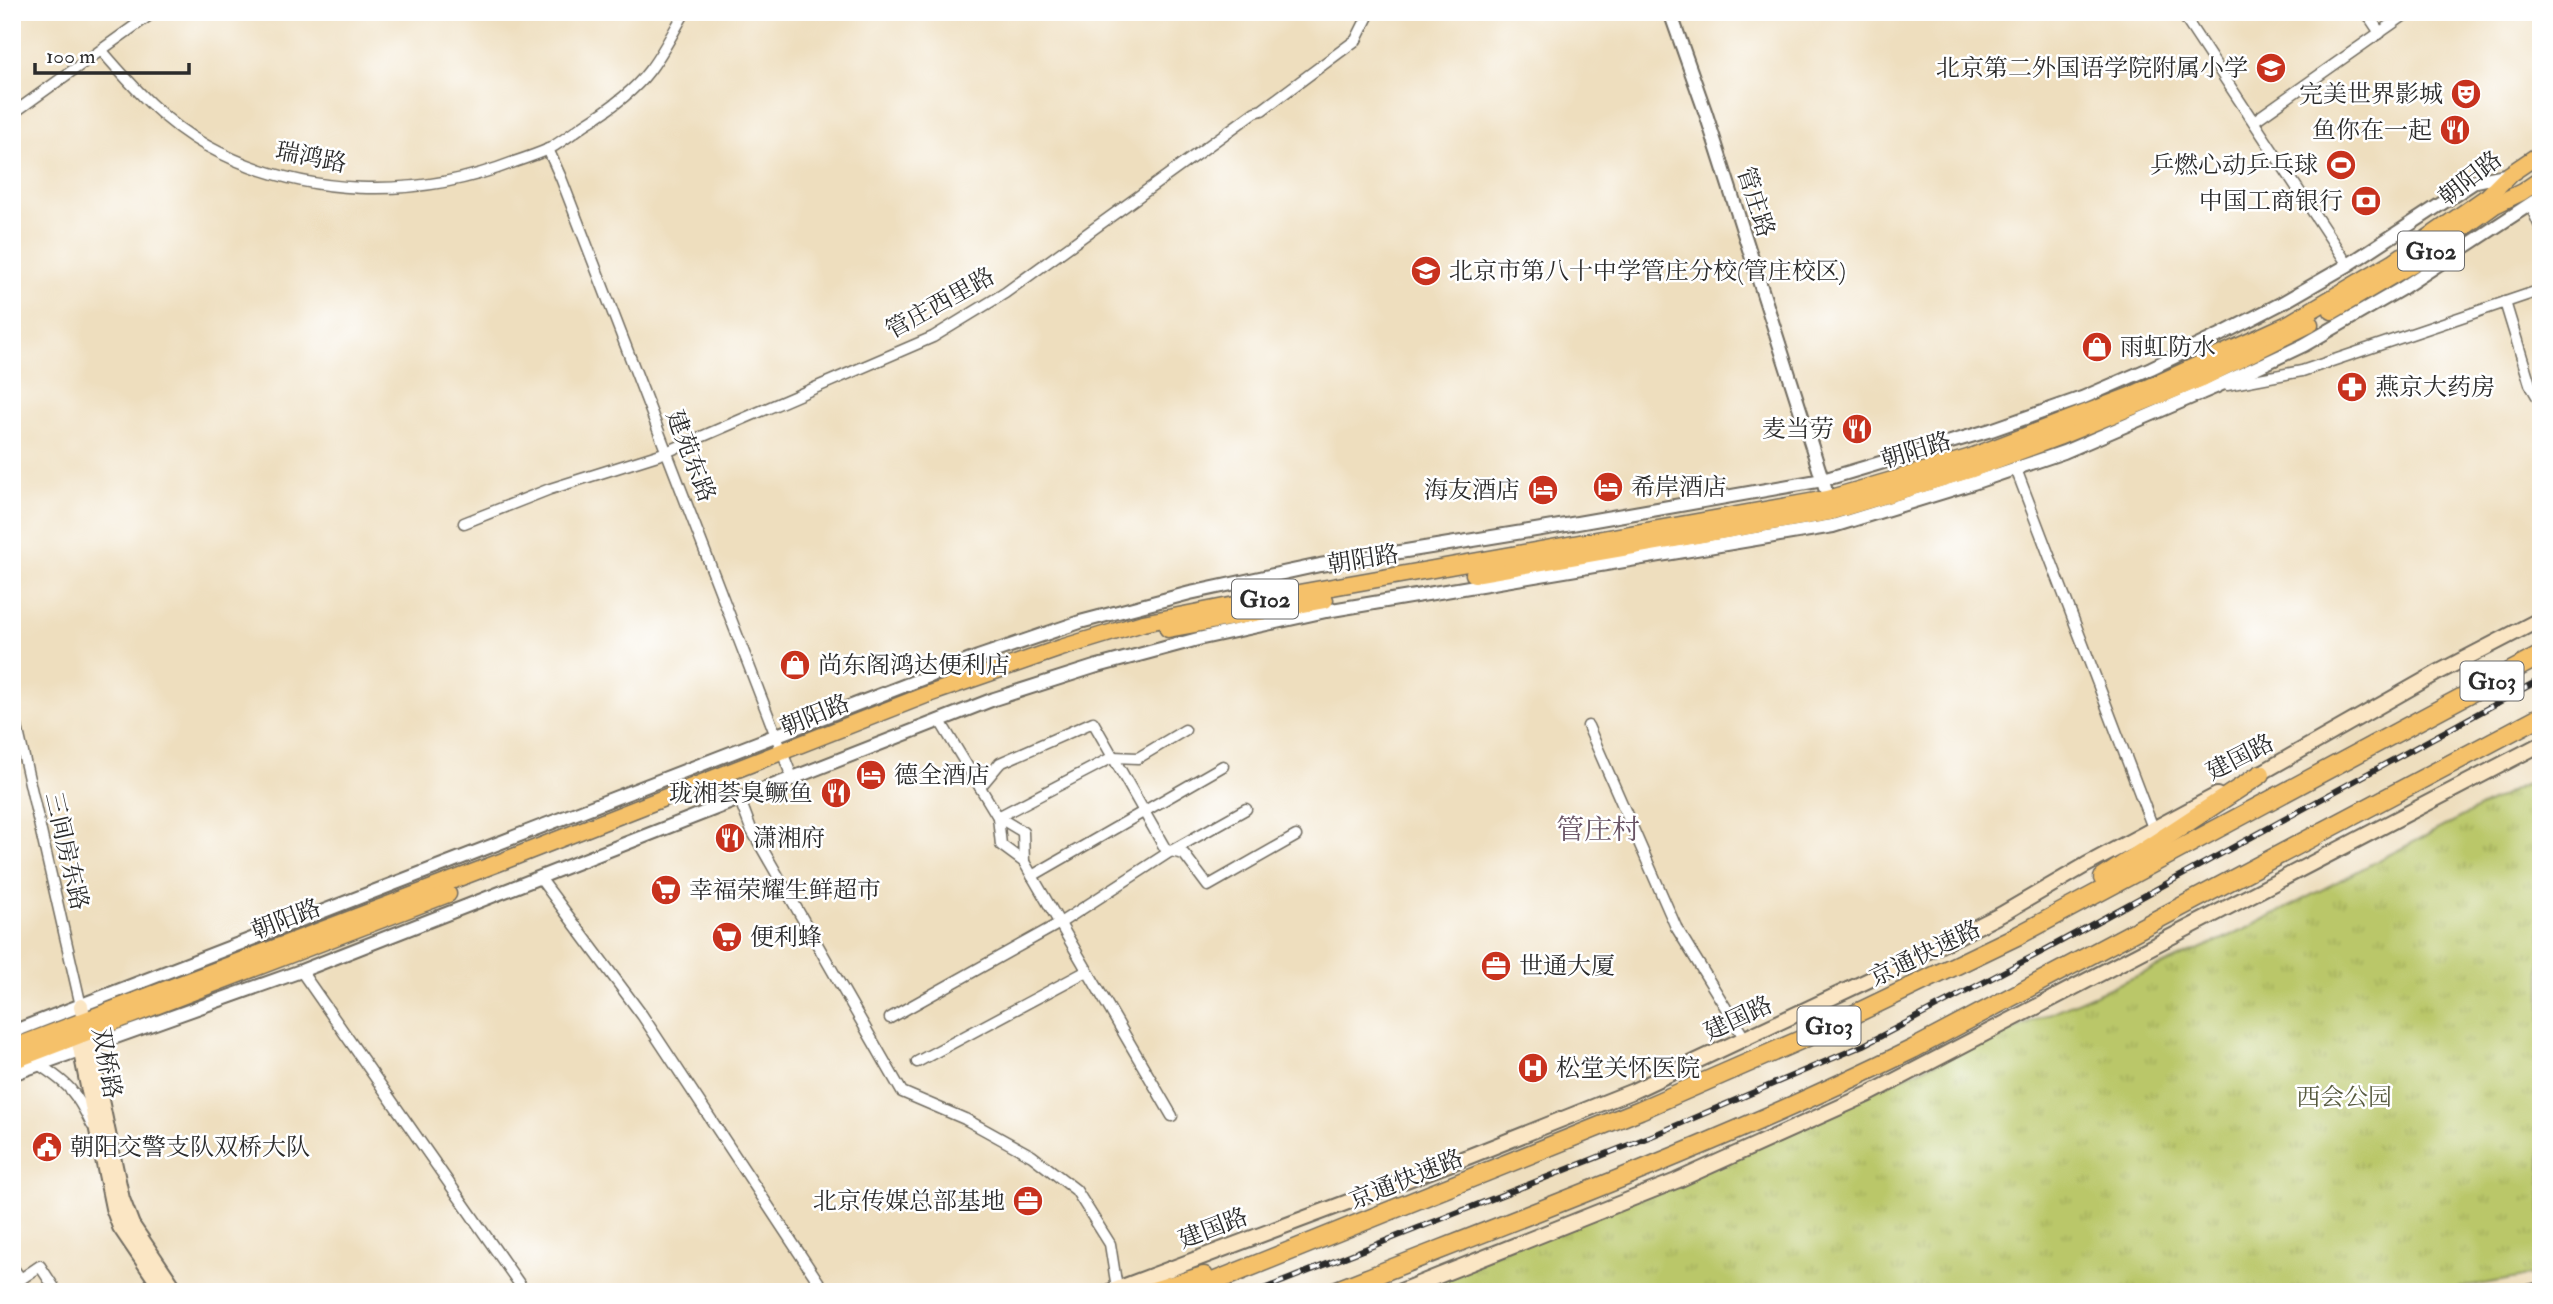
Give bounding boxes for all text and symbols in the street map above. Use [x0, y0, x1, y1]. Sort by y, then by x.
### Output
scale bar [35, 32, 189, 76]
text: 100 m [46, 43, 96, 70]
school or university icon: 北京第二外国语学院附属小学 [2254, 51, 2288, 85]
place label: 北京第二外国语学院附属小学 [1936, 53, 2248, 84]
theatre icon: 完美世界影城 [2449, 77, 2483, 111]
place label: 完美世界影城 [2299, 79, 2443, 110]
restaurant icon: 鱼你在一起 [2438, 113, 2472, 147]
place label: 鱼你在一起 [2312, 115, 2432, 146]
street label: 瑞鸿路 [273, 135, 349, 180]
street label: 朝阳路 [2432, 144, 2508, 213]
sports icon: 乒燃心动乒乓球 [2324, 148, 2358, 182]
place label: 乒燃心动乒乓球 [2150, 150, 2318, 181]
street label: 管庄路 [1730, 163, 1781, 241]
bank icon: 中国工商银行 [2349, 184, 2383, 218]
place label: 中国工商银行 [2199, 186, 2343, 217]
road number: G102 [2398, 232, 2464, 270]
school or university icon: 北京市第八十中学管庄分校(管庄校区) [1409, 254, 1443, 288]
place label: 北京市第八十中学管庄分校(管庄校区) [1449, 256, 1846, 287]
street label: 管庄西里路 [880, 261, 1000, 346]
shop icon: 雨虹防水 [2080, 330, 2114, 364]
place label: 雨虹防水 [2120, 332, 2216, 363]
pharmacy icon: 燕京大药房 [2335, 370, 2369, 404]
place label: 燕京大药房 [2375, 372, 2495, 403]
street label: 建苑东路 [659, 406, 722, 507]
restaurant icon: 麦当劳 [1840, 412, 1874, 446]
place label: 麦当劳 [1762, 414, 1834, 445]
street label: 朝阳路 [1877, 425, 1955, 476]
hotel icon: 希岸酒店 [1591, 470, 1625, 504]
place label: 希岸酒店 [1631, 472, 1727, 503]
hotel icon: 海友酒店 [1526, 473, 1560, 507]
place label: 海友酒店 [1424, 475, 1520, 506]
street label: 朝阳路 [1325, 539, 1401, 580]
road number: G102 [1232, 580, 1298, 618]
shop icon: 尚东阁鸿达便利店 [778, 648, 812, 682]
place label: 尚东阁鸿达便利店 [818, 650, 1010, 681]
road number: G103 [2460, 662, 2524, 701]
street label: 朝阳路 [776, 688, 854, 743]
street label: 建国路 [2201, 727, 2279, 788]
hotel icon: 德全酒店 [854, 758, 888, 792]
place label: 德全酒店 [894, 760, 990, 791]
restaurant icon: 珑湘荟臭鳜鱼 [819, 776, 853, 810]
place label: 珑湘荟臭鳜鱼 [669, 778, 813, 809]
street label: 三间房东路 [38, 789, 95, 913]
district label: 管庄村 [1556, 813, 1640, 848]
restaurant icon: 潇湘府 [713, 821, 747, 855]
place label: 潇湘府 [753, 823, 825, 854]
supermarket icon: 幸福荣耀生鲜超市 [649, 873, 683, 907]
place label: 幸福荣耀生鲜超市 [689, 875, 881, 906]
street label: 朝阳路 [247, 892, 325, 947]
street label: 京通快速路 [1864, 913, 1986, 994]
supermarket icon: 便利蜂 [710, 920, 744, 954]
place label: 便利蜂 [750, 922, 822, 953]
office icon: 世通大厦 [1479, 949, 1513, 983]
place label: 世通大厦 [1519, 951, 1615, 982]
street label: 建国路 [1699, 989, 1777, 1048]
road number: G103 [1798, 1007, 1860, 1046]
street label: 双桥路 [85, 1025, 128, 1101]
hospital icon: 松堂关怀医院 [1516, 1051, 1550, 1085]
place label: 松堂关怀医院 [1556, 1053, 1700, 1084]
park label: 西会公园 [2296, 1082, 2392, 1113]
public building icon: 朝阳交警支队双桥大队 [30, 1130, 64, 1164]
place label: 朝阳交警支队双桥大队 [70, 1132, 310, 1163]
street label: 京通快速路 [1345, 1143, 1468, 1216]
office icon: 北京传媒总部基地 [1011, 1184, 1045, 1218]
place label: 北京传媒总部基地 [813, 1186, 1005, 1217]
street label: 建国路 [1174, 1201, 1252, 1256]

